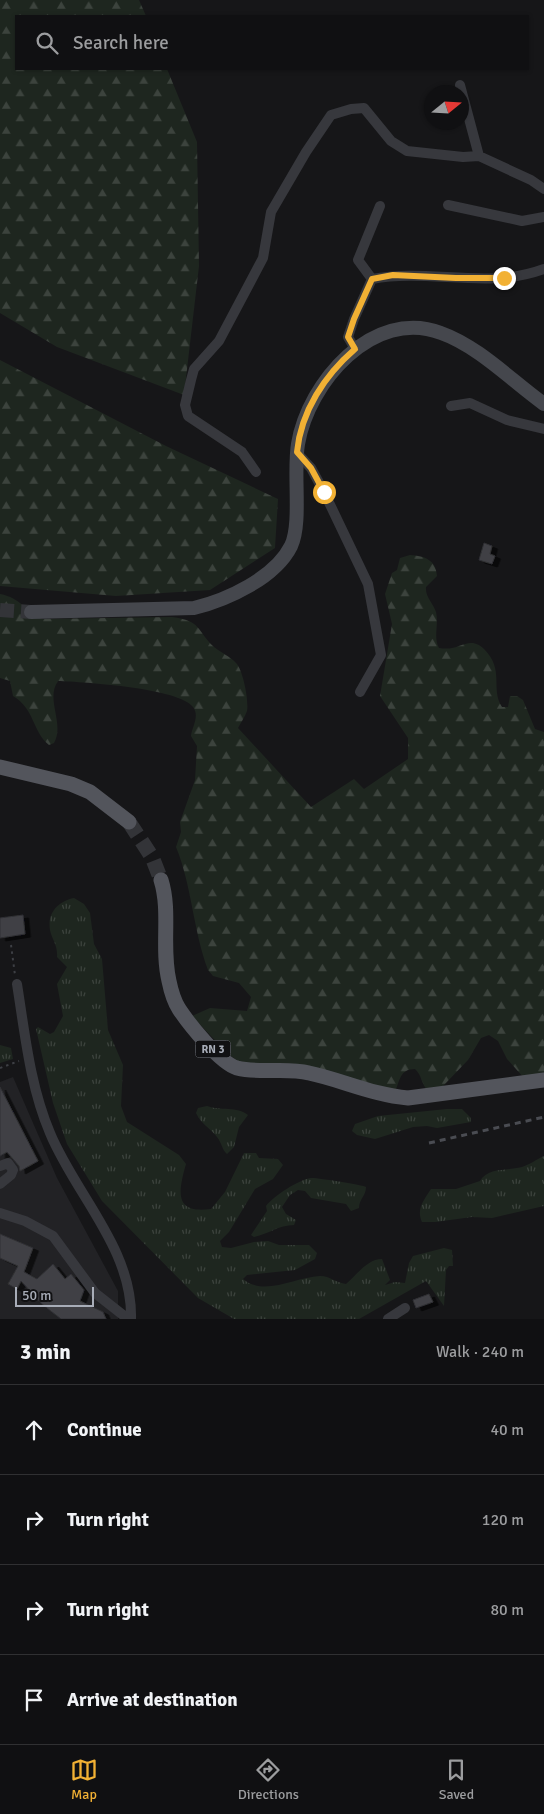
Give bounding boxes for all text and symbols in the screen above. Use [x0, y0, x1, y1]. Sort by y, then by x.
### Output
search box [15, 15, 529, 70]
icon: search [33, 29, 61, 57]
text: Search here [73, 31, 169, 55]
north arrow [424, 85, 469, 130]
route end [493, 267, 516, 290]
route start [313, 481, 336, 504]
road number: RN 3 [196, 1040, 230, 1058]
scale bar [15, 1284, 94, 1307]
text: 50 m [22, 1287, 51, 1304]
text: 3 min [20, 1339, 71, 1365]
text: Walk · 240 m [436, 1342, 524, 1362]
icon: ahead [20, 1416, 48, 1444]
text: Continue [67, 1418, 142, 1442]
text: 40 m [490, 1420, 524, 1440]
icon: right [20, 1506, 48, 1534]
text: Turn right [67, 1508, 149, 1532]
text: 120 m [482, 1510, 524, 1530]
icon: right [20, 1596, 48, 1624]
text: Turn right [67, 1598, 149, 1622]
text: 80 m [490, 1600, 524, 1620]
icon: arrive [20, 1686, 48, 1714]
text: Arrive at destination [67, 1688, 238, 1712]
tab: Map [70, 1756, 98, 1803]
tab: Directions [238, 1756, 299, 1803]
tab: Saved [439, 1756, 474, 1803]

